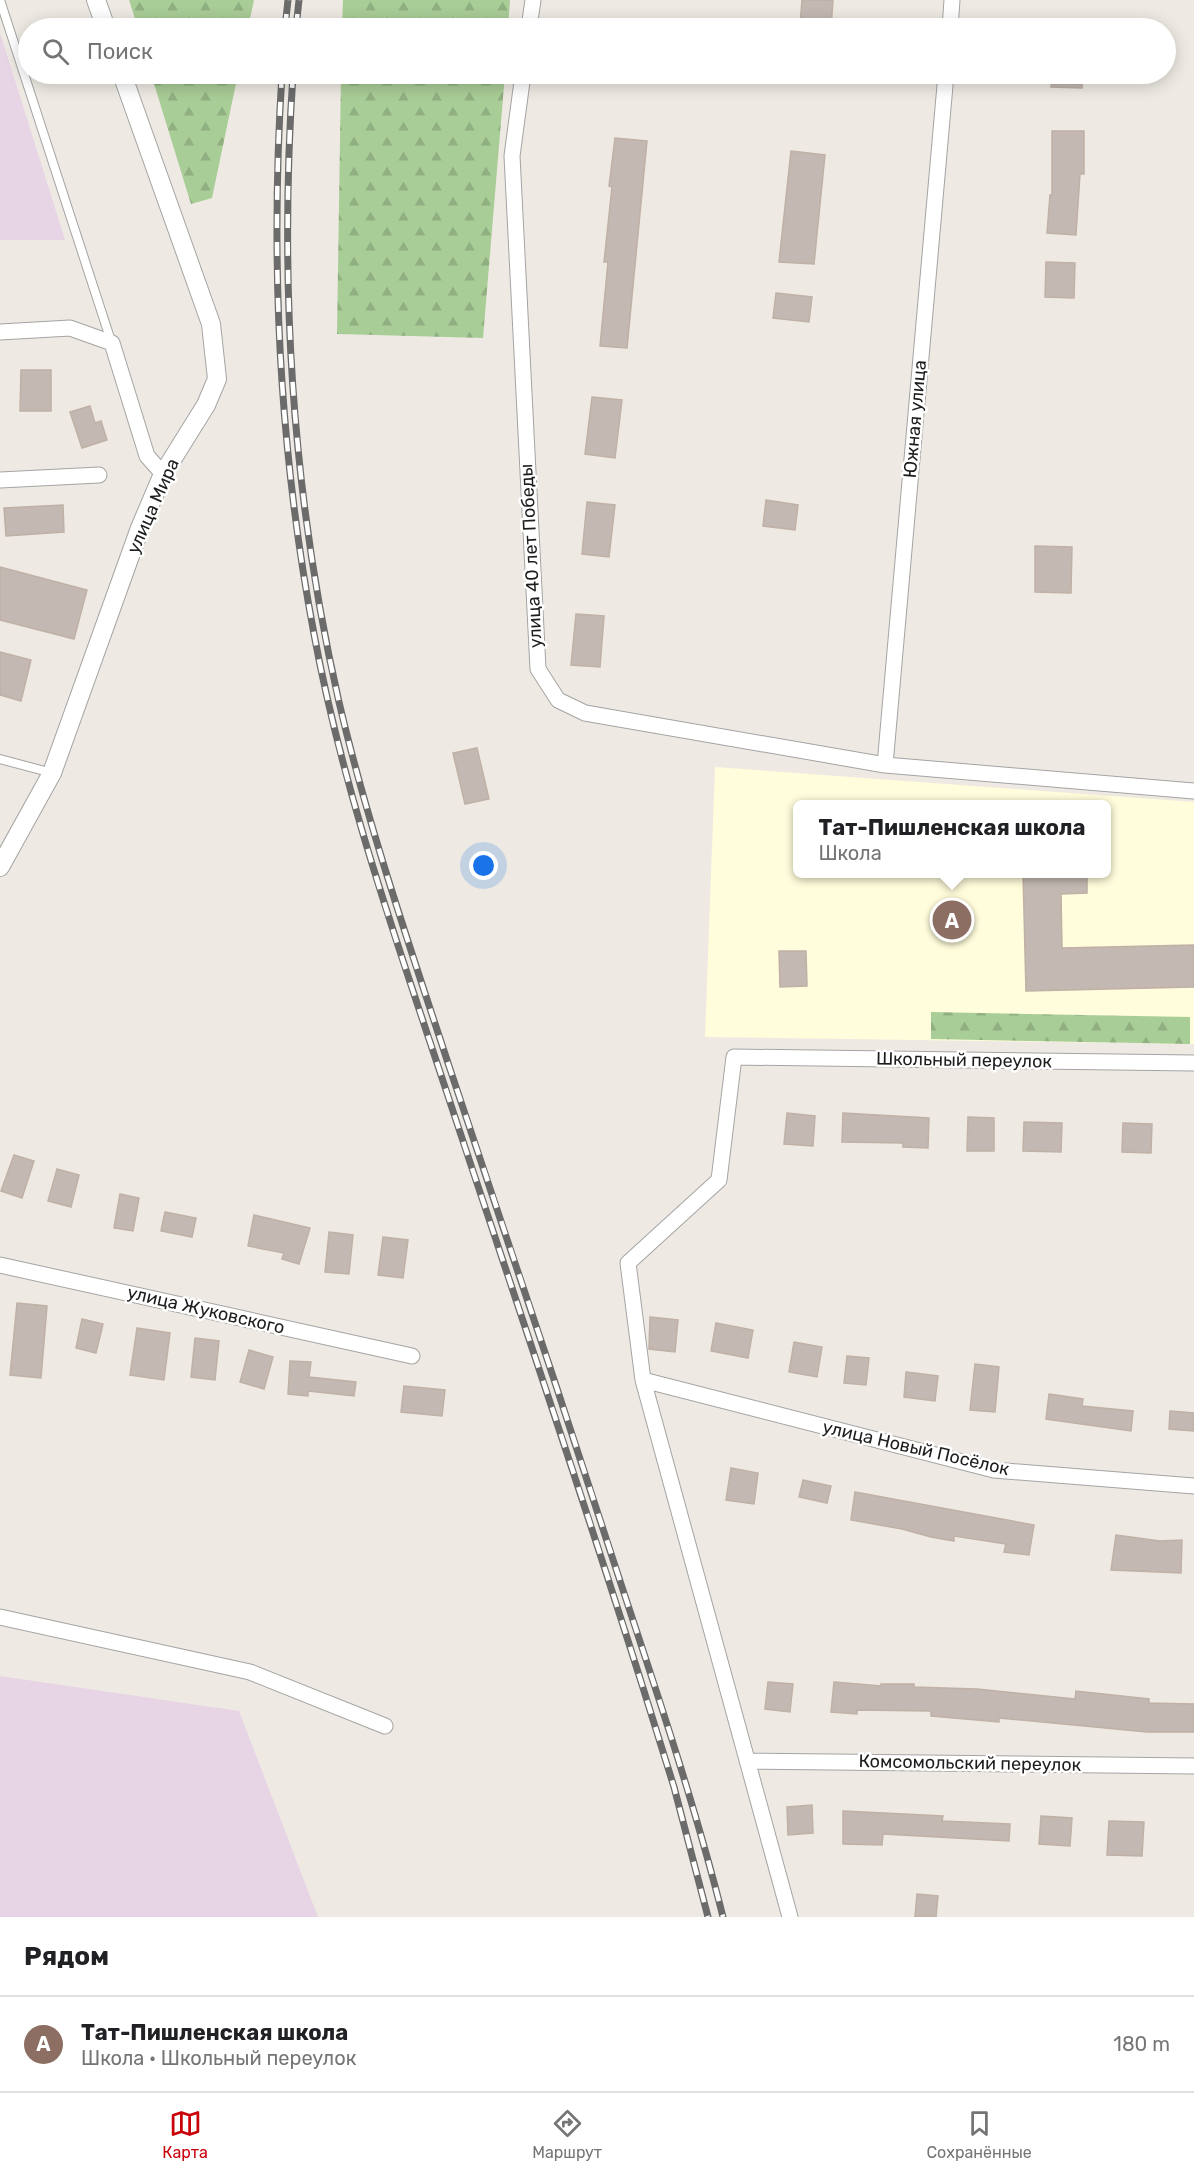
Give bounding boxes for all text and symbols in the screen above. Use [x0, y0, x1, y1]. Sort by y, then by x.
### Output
search box [18, 18, 1176, 84]
icon: search [39, 35, 72, 68]
text: Поиск [87, 38, 153, 65]
street label: Южная улица [899, 359, 931, 479]
street label: улица Мира [122, 455, 184, 557]
street label: улица 40 лет Победы [515, 463, 547, 649]
popup [793, 800, 1111, 878]
text: Тат-Пишленская школа [818, 814, 1086, 841]
text: Школа [818, 841, 882, 865]
your location [469, 851, 498, 880]
pin: A [932, 898, 972, 942]
street label: Школьный переулок [876, 1047, 1053, 1073]
street label: улица Жуковского [125, 1281, 287, 1339]
street label: улица Новый Посёлок [820, 1416, 1012, 1480]
street label: Комсомольский переулок [859, 1750, 1082, 1776]
text: Рядом [24, 1941, 109, 1972]
text: Тат-Пишленская школа [81, 2019, 348, 2046]
text: A [36, 2032, 51, 2056]
text: 180 m [1113, 2032, 1170, 2056]
text: Школа · Школьный переулок [81, 2046, 356, 2070]
tab: Карта [162, 2107, 208, 2162]
tab: Маршрут [532, 2107, 602, 2162]
tab: Сохранённые [926, 2107, 1032, 2162]

